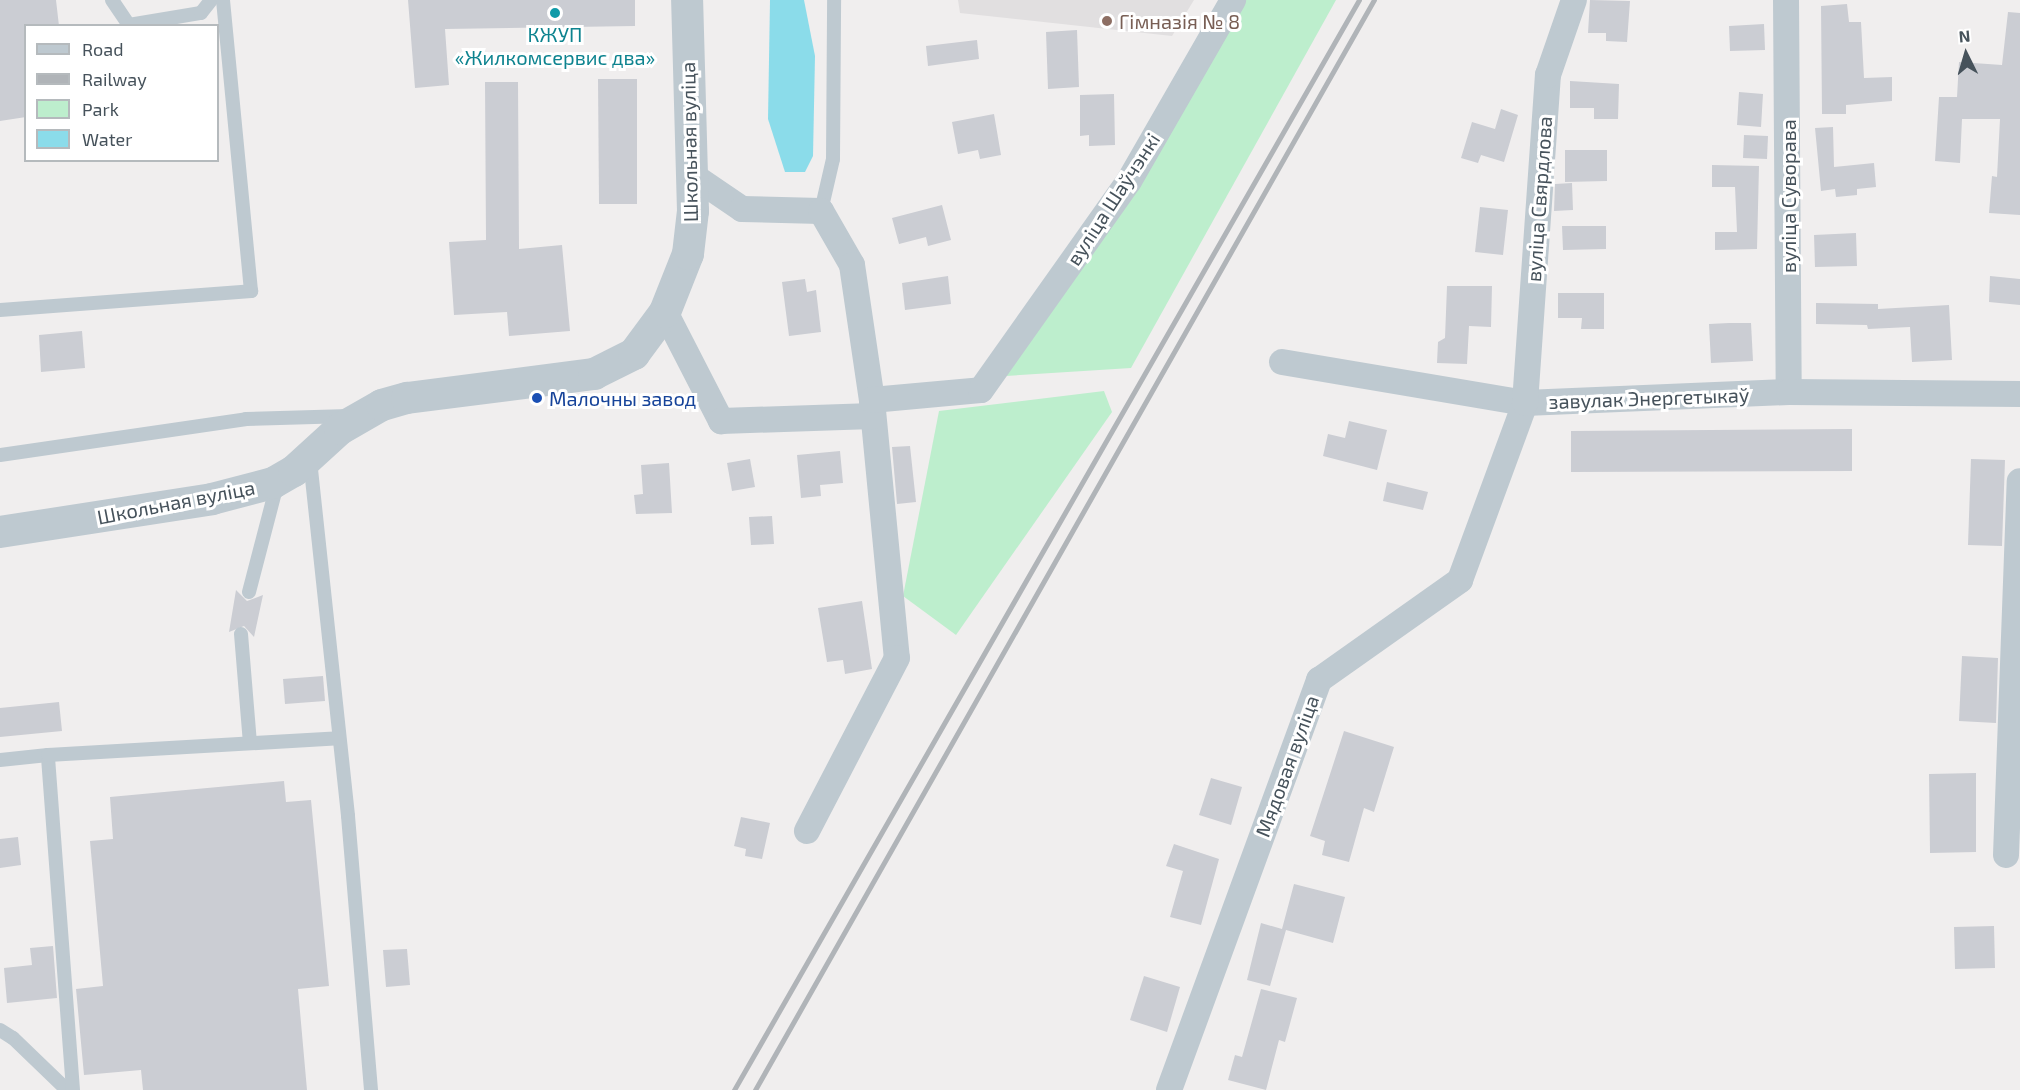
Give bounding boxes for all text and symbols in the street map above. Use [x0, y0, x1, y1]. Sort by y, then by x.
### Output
marker: КЖУП «Жилкомсервис два» [548, 6, 562, 20]
place label: Гімназія № 8 [1119, 9, 1240, 33]
marker: Гімназія № 8 [1100, 14, 1114, 28]
place label: КЖУП «Жилкомсервис два» [455, 22, 655, 69]
legend [24, 24, 219, 162]
north arrow [1936, 24, 1996, 84]
text: N [1958, 26, 1971, 46]
text: Road [82, 38, 123, 60]
street label: Школьная вуліца [676, 62, 702, 222]
text: Railway [82, 68, 147, 90]
text: Park [82, 98, 119, 120]
street label: вуліца Свярдлова [1521, 115, 1557, 283]
street label: вуліца Суворава [1776, 119, 1800, 273]
text: Water [82, 128, 132, 150]
street label: вуліца Шаўчэнкі [1061, 128, 1165, 270]
street label: завулак Энергетыкаў [1548, 382, 1750, 414]
place label: Малочны завод [549, 386, 696, 410]
marker: Малочны завод [530, 391, 544, 405]
street label: Школьная вуліца [95, 475, 257, 529]
street label: Мядовая вуліца [1250, 692, 1324, 840]

